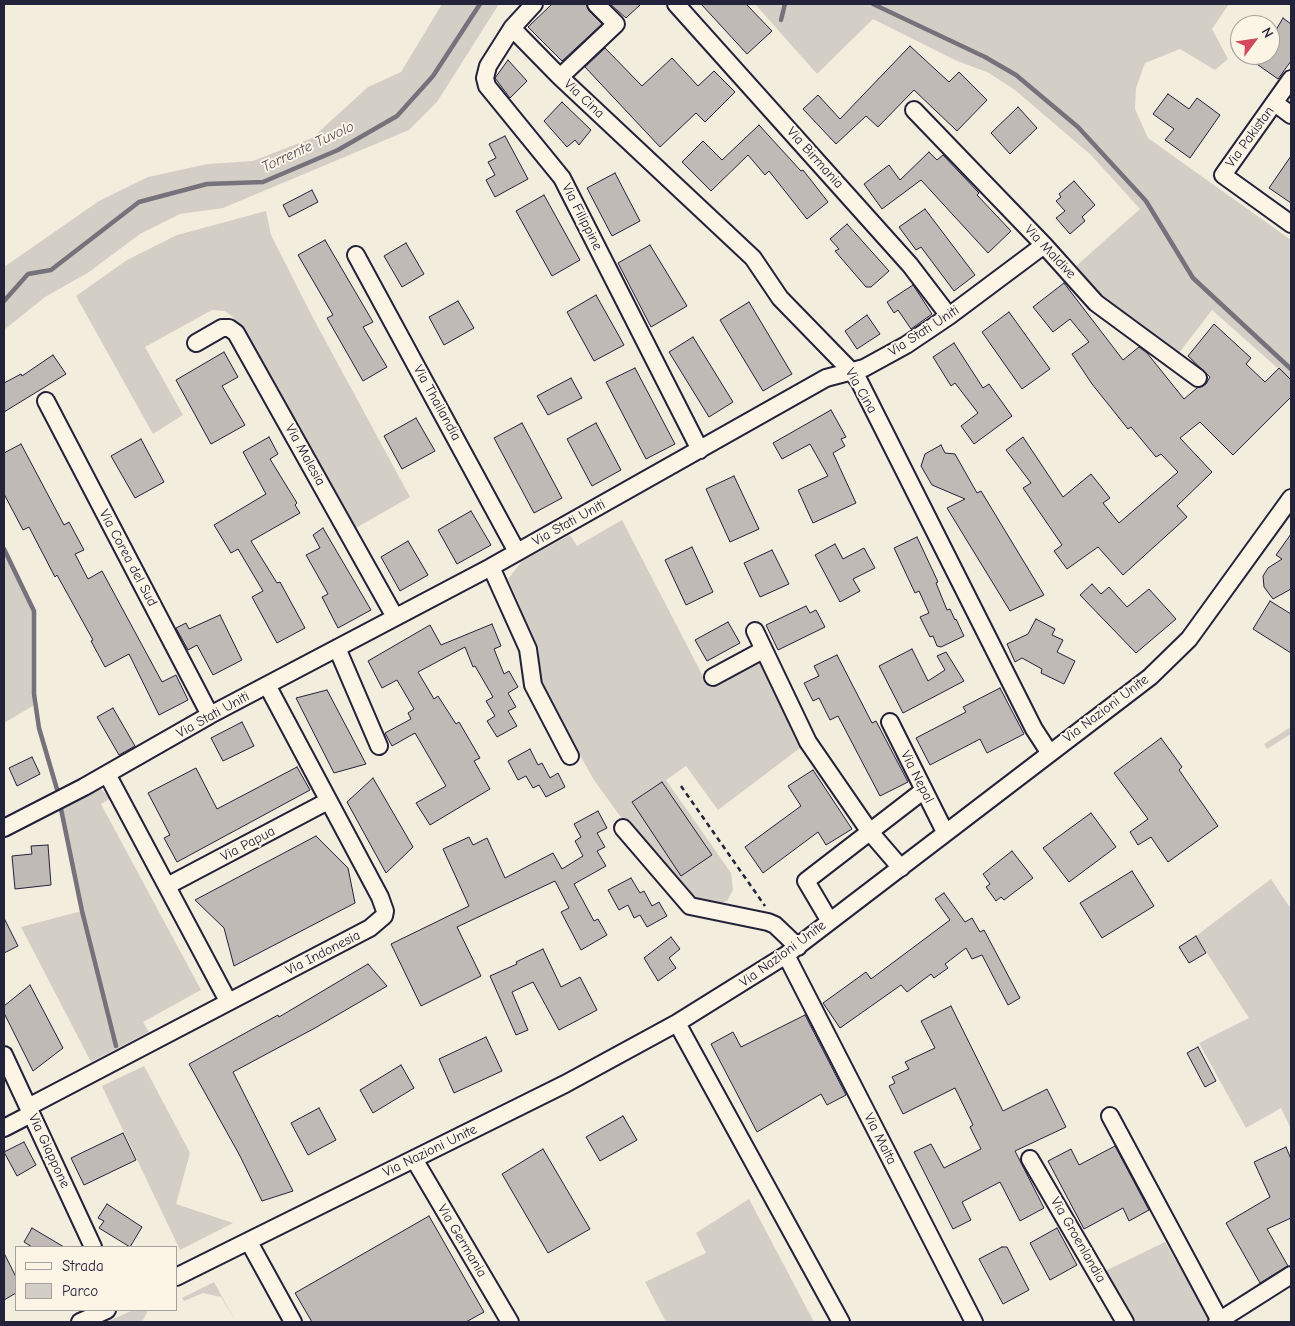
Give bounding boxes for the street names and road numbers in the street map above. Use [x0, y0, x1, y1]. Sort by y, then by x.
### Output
street label: Via Cina [560, 76, 608, 122]
street label: Via Pakistan [1222, 103, 1278, 171]
street label: Via Birmania [783, 124, 847, 192]
street label: Via Filippine [558, 181, 606, 253]
street label: Via Maldive [1021, 221, 1079, 283]
street label: Via Stati Uniti [886, 302, 962, 360]
street label: Via Thailandia [409, 362, 465, 444]
street label: Via Cina [841, 365, 881, 417]
street label: Via Malesia [281, 421, 329, 489]
street label: Via Stati Uniti [530, 496, 608, 550]
street label: Via Corea del Sud [95, 507, 161, 609]
street label: Via Nazioni Unite [1060, 671, 1152, 747]
street label: Via Stati Uniti [174, 688, 252, 742]
street label: Via Nepal [897, 748, 937, 806]
street label: Via Papua [218, 823, 278, 865]
street label: Via Nazioni Unite [737, 917, 829, 991]
street label: Via Indonesia [283, 927, 363, 979]
street label: Via Malta [860, 1110, 900, 1168]
street label: Via Giappone [24, 1111, 74, 1191]
street label: Via Nazioni Unite [380, 1121, 480, 1181]
street label: Via Groenlandia [1047, 1194, 1109, 1286]
street label: Via Germania [434, 1201, 490, 1281]

